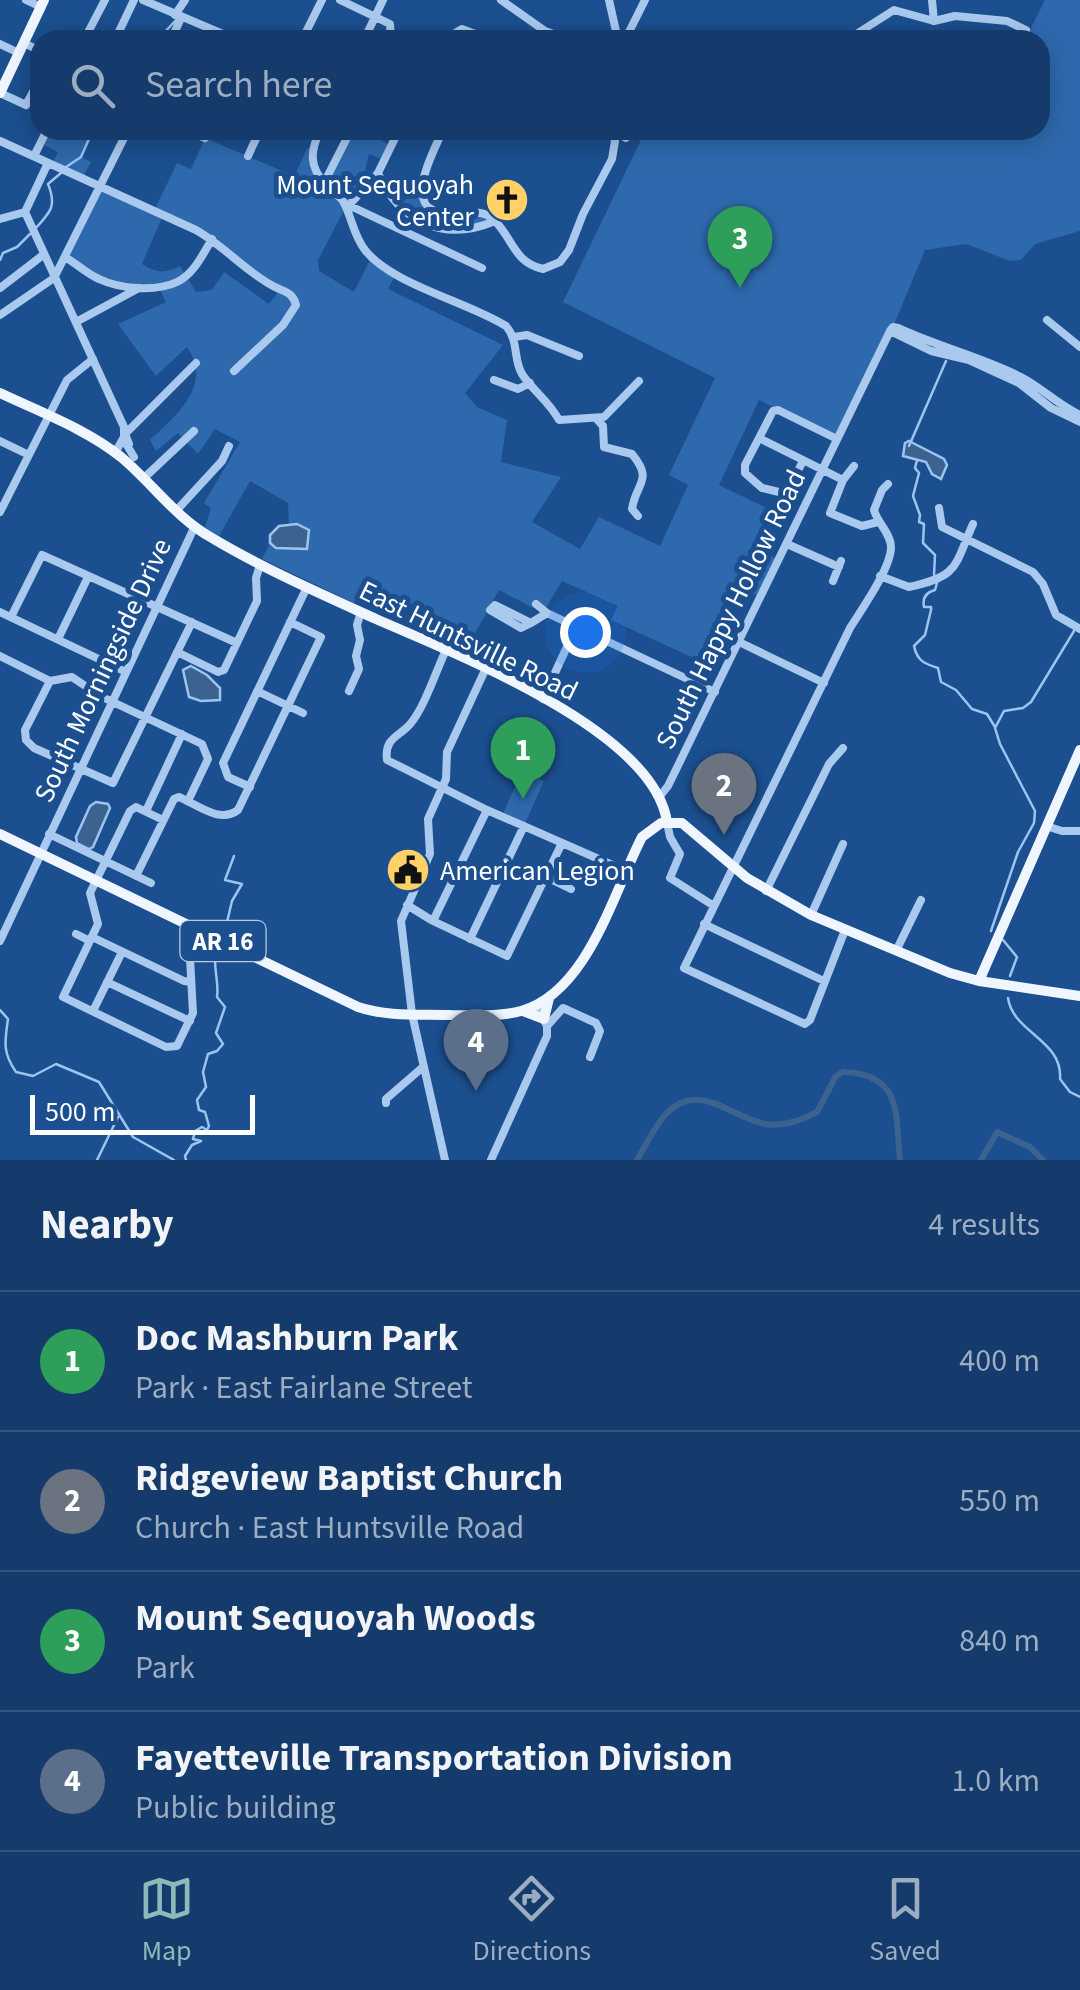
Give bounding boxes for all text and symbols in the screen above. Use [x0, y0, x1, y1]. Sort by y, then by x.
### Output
search box [30, 30, 1050, 140]
icon: search [65, 58, 120, 113]
text: Search here [145, 58, 332, 112]
place label: Mount Sequoyah Center [276, 165, 474, 237]
church icon: Mount Sequoyah Center [484, 177, 530, 223]
pin: 3 [708, 206, 772, 288]
street label: South Happy Hollow Road [646, 463, 816, 756]
street label: South Morningside Drive [24, 532, 182, 809]
street label: East Huntsville Road [353, 571, 585, 711]
your location [560, 607, 611, 658]
pin: 1 [490, 716, 556, 799]
pin: 2 [692, 752, 756, 835]
public building icon: American Legion [385, 847, 431, 893]
place label: American Legion [440, 851, 635, 891]
road number: AR 16 [180, 921, 266, 961]
pin: 4 [444, 1008, 508, 1091]
scale bar [30, 1090, 255, 1134]
text: 500 m [45, 1092, 116, 1132]
text: Nearby [40, 1195, 174, 1255]
text: 4 results [928, 1202, 1040, 1248]
text: Doc Mashburn Park [135, 1311, 458, 1365]
text: 1 [64, 1338, 81, 1384]
text: 400 m [959, 1338, 1040, 1384]
text: Park · East Fairlane Street [135, 1365, 473, 1411]
text: Ridgeview Baptist Church [135, 1451, 563, 1505]
text: 2 [64, 1478, 81, 1524]
text: 550 m [959, 1478, 1040, 1524]
text: Church · East Huntsville Road [135, 1505, 524, 1551]
text: Mount Sequoyah Woods [135, 1591, 536, 1645]
text: 3 [64, 1618, 81, 1664]
text: 840 m [959, 1618, 1040, 1664]
text: Park [135, 1645, 195, 1691]
text: Fayetteville Transportation Division [135, 1731, 733, 1785]
text: 4 [64, 1758, 81, 1804]
text: 1.0 km [951, 1758, 1040, 1804]
text: Public building [135, 1785, 336, 1831]
tab: Map [139, 1871, 194, 1971]
tab: Directions [473, 1871, 591, 1971]
tab: Saved [869, 1871, 941, 1971]

